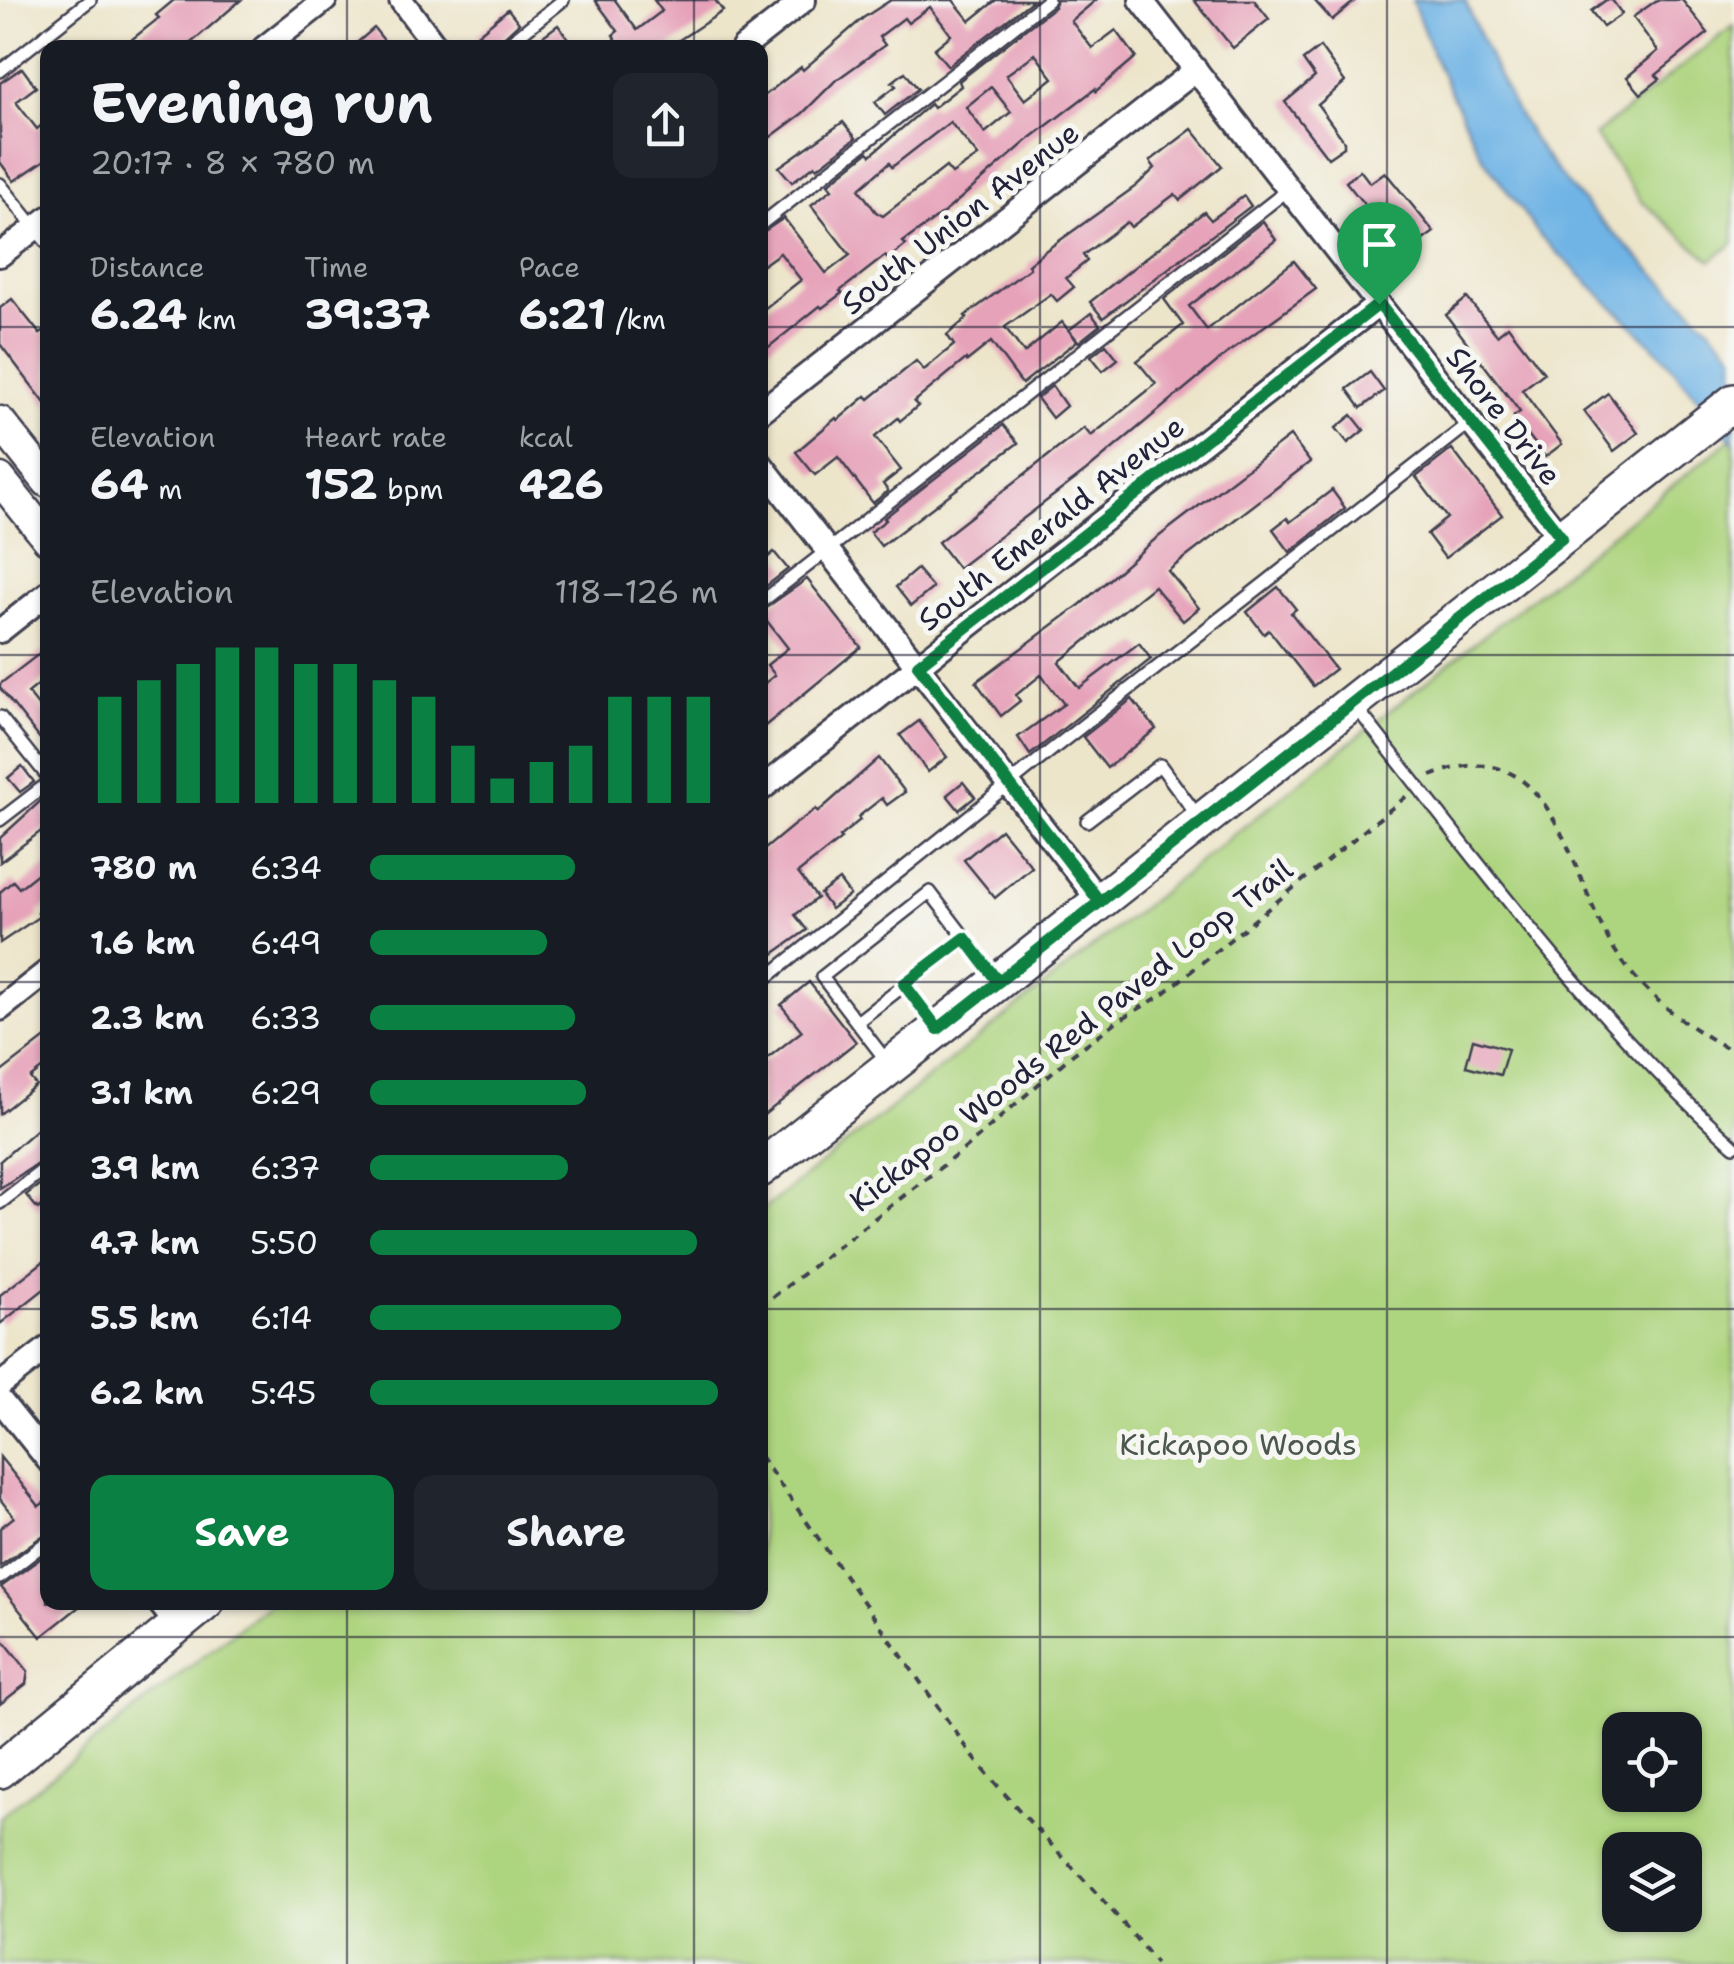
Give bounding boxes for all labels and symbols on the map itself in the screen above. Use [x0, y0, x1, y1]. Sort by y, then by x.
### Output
street label: South Union Avenue [832, 112, 1088, 324]
pin [1337, 202, 1422, 305]
street label: Shore Drive [1437, 338, 1571, 494]
street label: South Emerald Avenue [909, 406, 1193, 640]
street label: Kickapoo Woods Red Paved Loop Trail [841, 849, 1301, 1221]
park label: Kickapoo Woods [1119, 1424, 1357, 1465]

